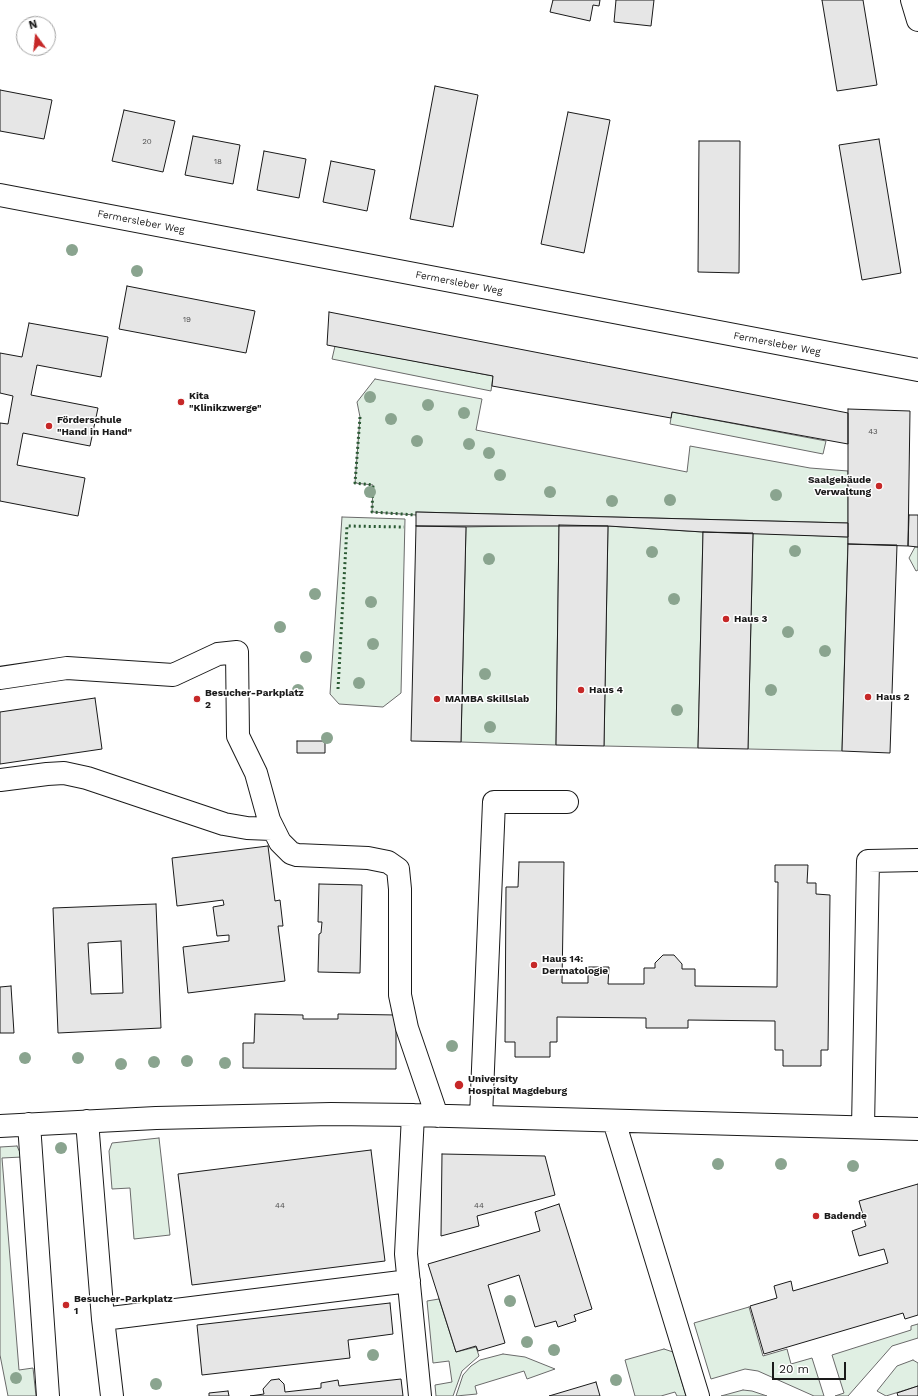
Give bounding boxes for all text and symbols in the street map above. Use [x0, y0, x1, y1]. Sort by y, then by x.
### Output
north arrow [16, 16, 56, 56]
text: N [27, 18, 39, 32]
house number: 20 [142, 137, 152, 147]
house number: 18 [214, 157, 222, 167]
street label: Fermersleber Weg [96, 208, 186, 236]
street label: Fermersleber Weg [414, 269, 504, 297]
house number: 19 [183, 315, 191, 325]
street label: Fermersleber Weg [732, 330, 822, 358]
place label: Kita "Klinikzwerge" [189, 390, 262, 414]
marker: Kita "Klinikzwerge" [176, 397, 186, 407]
place label: Förderschule "Hand in Hand" [57, 414, 132, 438]
marker: Förderschule "Hand in Hand" [44, 421, 54, 431]
house number: 43 [868, 427, 878, 437]
place label: Saalgebäude Verwaltung [808, 474, 871, 498]
marker: Saalgebäude Verwaltung [874, 481, 884, 491]
place label: Haus 3 [734, 613, 767, 625]
marker: Haus 3 [721, 614, 731, 624]
place label: Haus 4 [589, 684, 623, 696]
marker: Haus 4 [576, 685, 586, 695]
place label: Besucher-Parkplatz 2 [205, 687, 304, 710]
place label: Haus 2 [876, 691, 910, 703]
marker: Haus 2 [863, 692, 873, 702]
place label: MAMBA Skillslab [445, 693, 529, 705]
marker: Besucher-Parkplatz 2 [192, 694, 202, 704]
marker: MAMBA Skillslab [432, 694, 442, 704]
place label: Haus 14: Dermatologie [542, 953, 608, 976]
marker: Haus 14: Dermatologie [529, 960, 539, 970]
place label: University Hospital Magdeburg [468, 1073, 567, 1096]
marker: University Hospital Magdeburg [453, 1079, 465, 1091]
house number: 44 [275, 1201, 285, 1211]
house number: 44 [474, 1201, 484, 1211]
place label: Badende [824, 1210, 867, 1222]
marker: Badende [811, 1211, 821, 1221]
place label: Besucher-Parkplatz 1 [74, 1293, 173, 1316]
marker: Besucher-Parkplatz 1 [61, 1300, 71, 1310]
scale bar [774, 1354, 848, 1380]
text: 20 m [779, 1362, 809, 1376]

